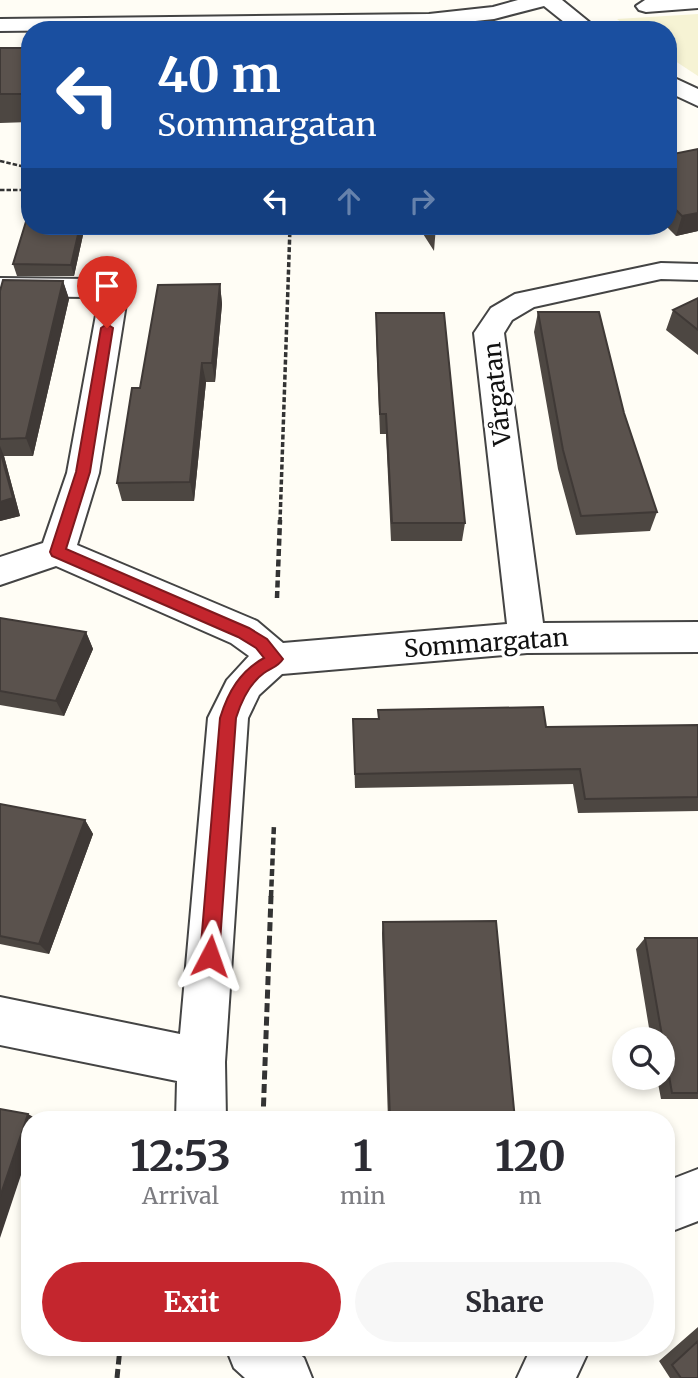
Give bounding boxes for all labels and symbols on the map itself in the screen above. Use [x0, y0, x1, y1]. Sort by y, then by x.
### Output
pin [77, 256, 137, 328]
street label: Vårgatan [476, 341, 518, 448]
street label: Sommargatan [403, 622, 569, 664]
position arrow [173, 919, 247, 993]

